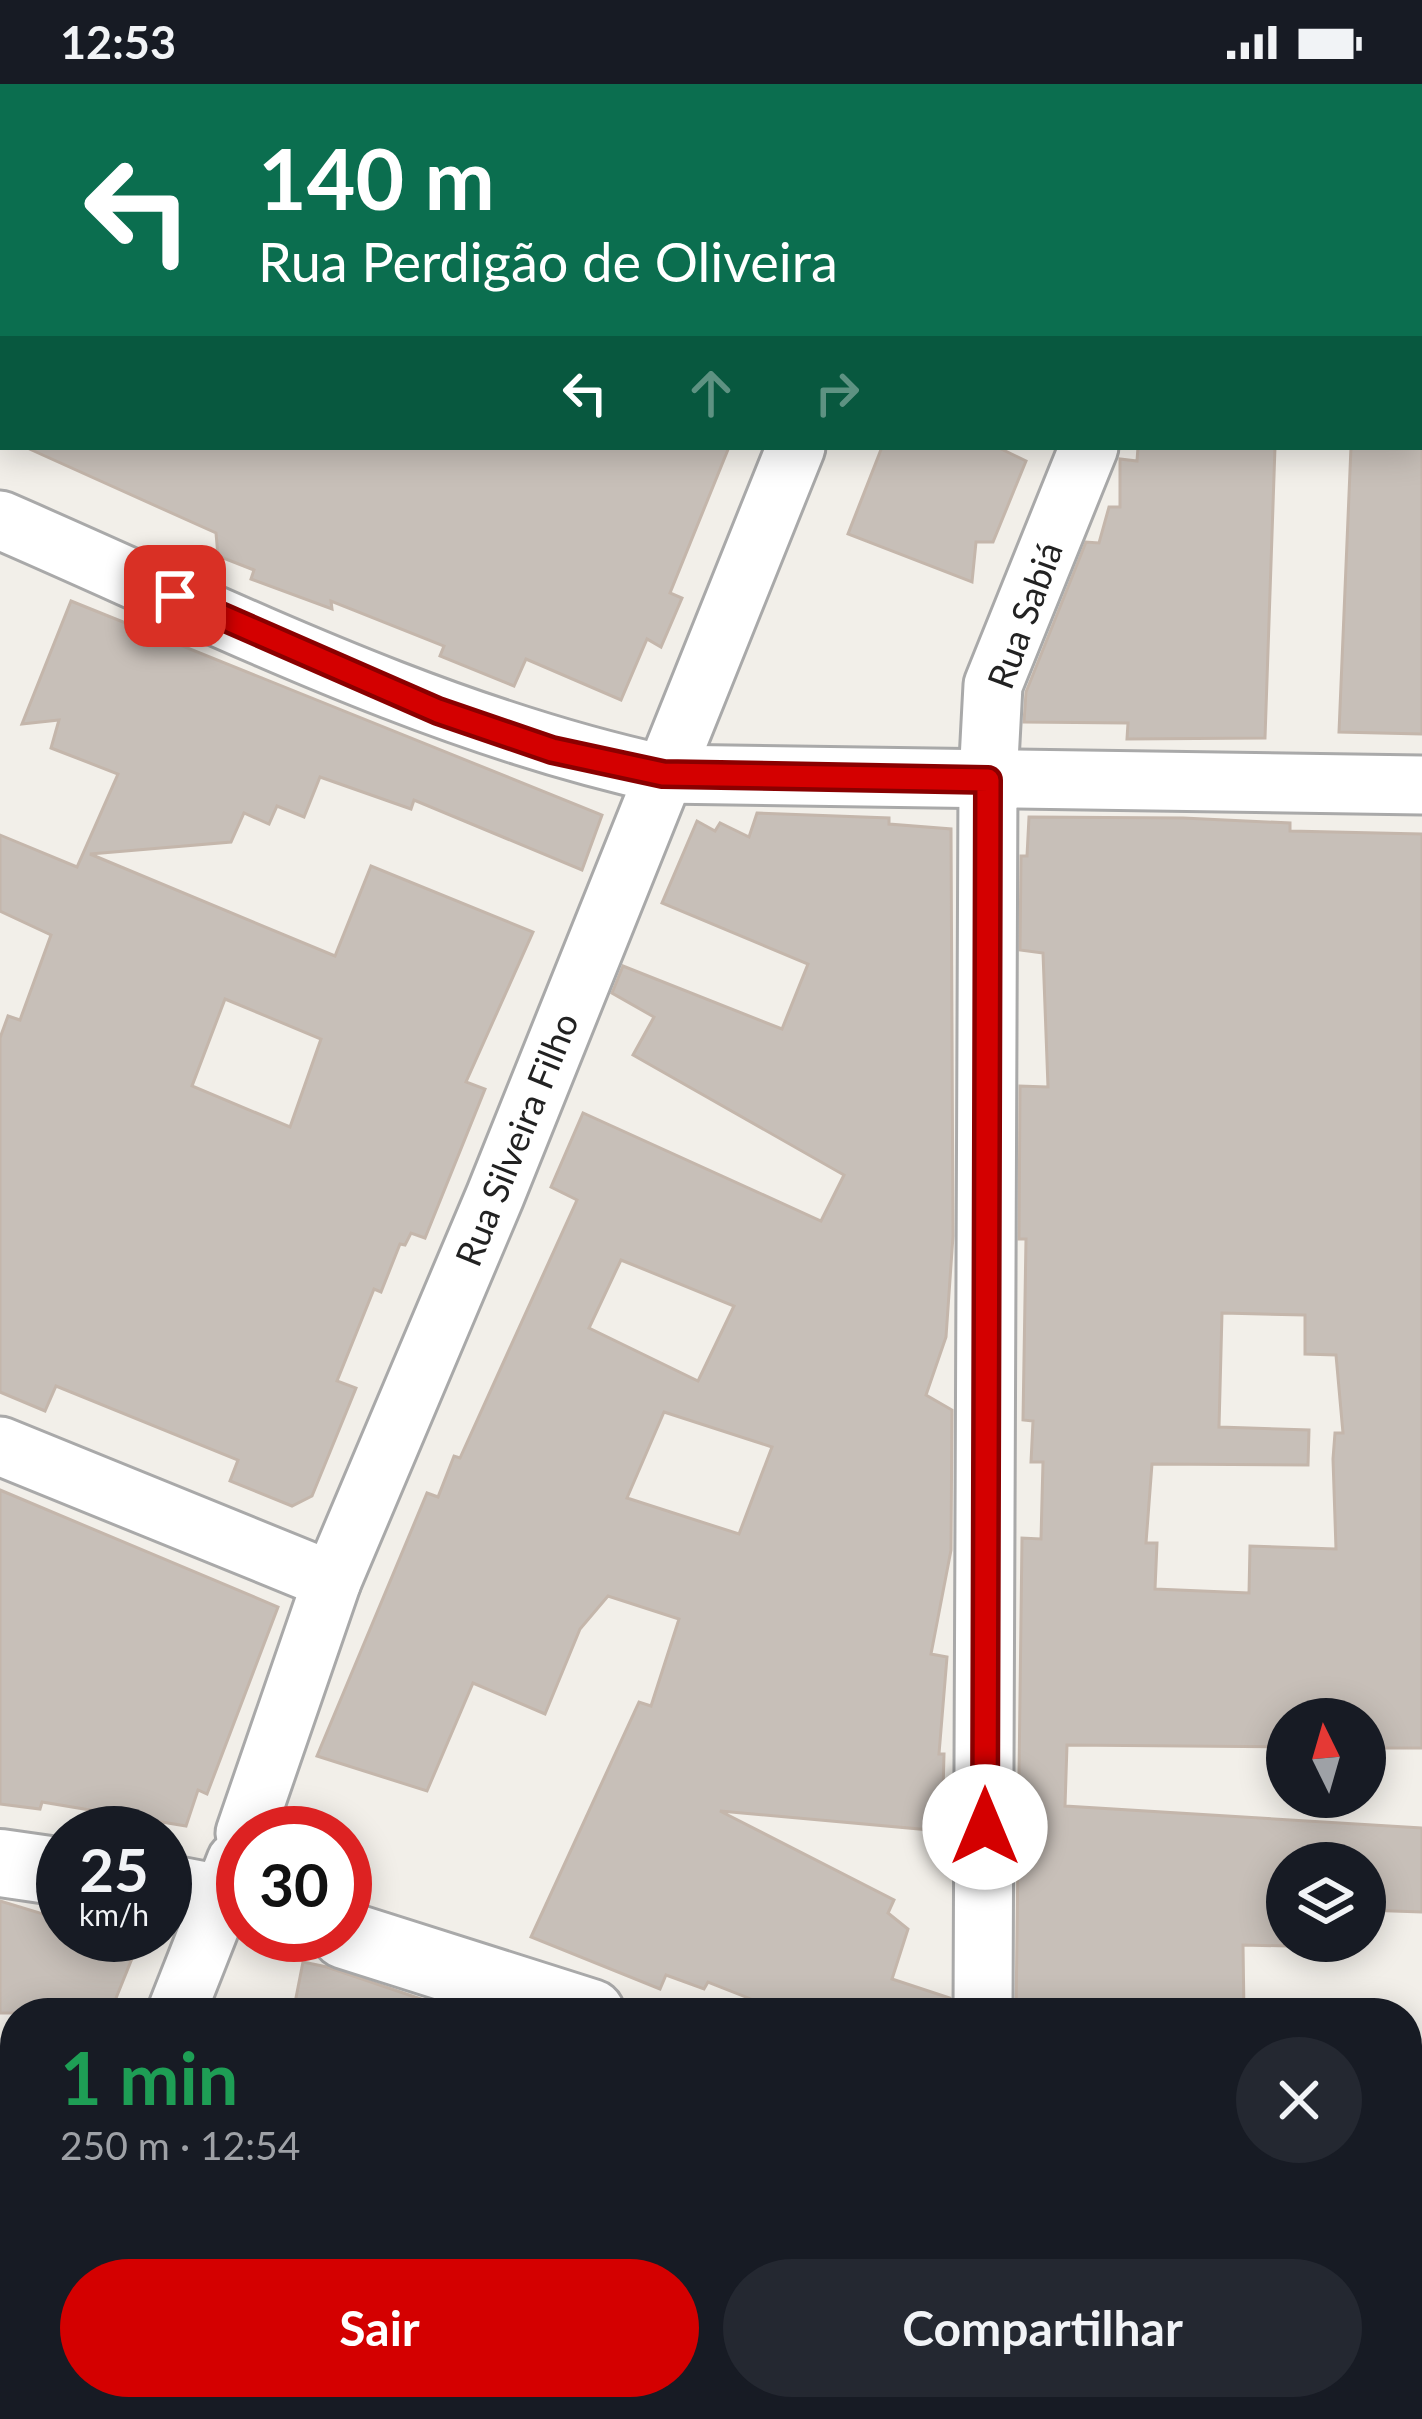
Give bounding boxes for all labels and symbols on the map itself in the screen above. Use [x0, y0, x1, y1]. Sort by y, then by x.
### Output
street label: Rua Sabiá [977, 536, 1071, 694]
pin [124, 545, 226, 647]
street label: Rua Silveira Filho [445, 1006, 587, 1272]
north arrow [1266, 1698, 1386, 1818]
position arrow [922, 1764, 1048, 1890]
speed limit sign: 30 [216, 1806, 372, 1962]

